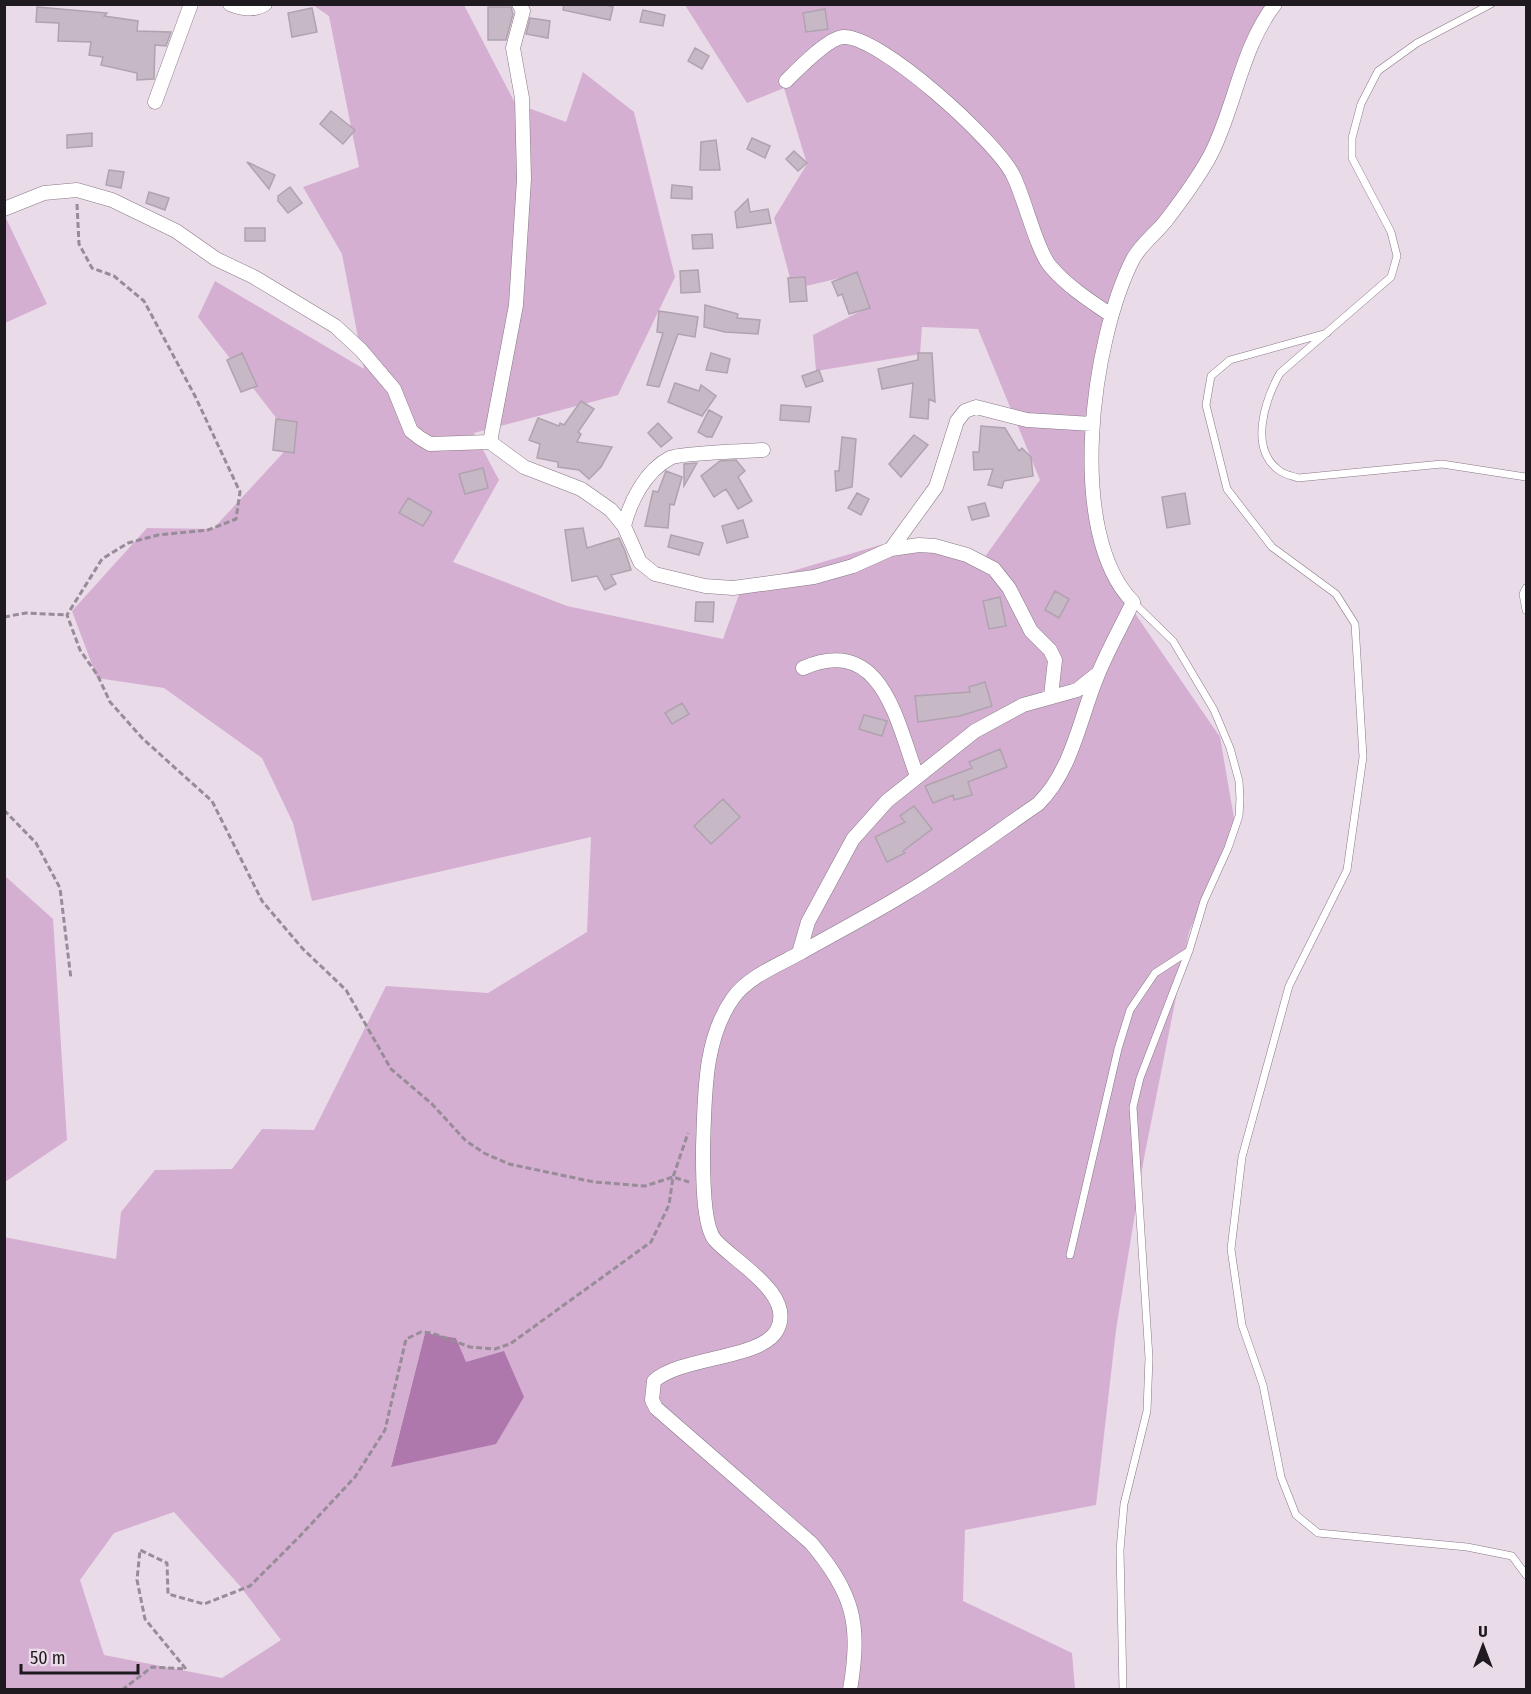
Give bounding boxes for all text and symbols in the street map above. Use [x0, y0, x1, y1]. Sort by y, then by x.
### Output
north arrow [1453, 1616, 1513, 1676]
text: U [1478, 1622, 1488, 1641]
scale bar [21, 1637, 138, 1675]
text: 50 m [30, 1647, 66, 1669]

